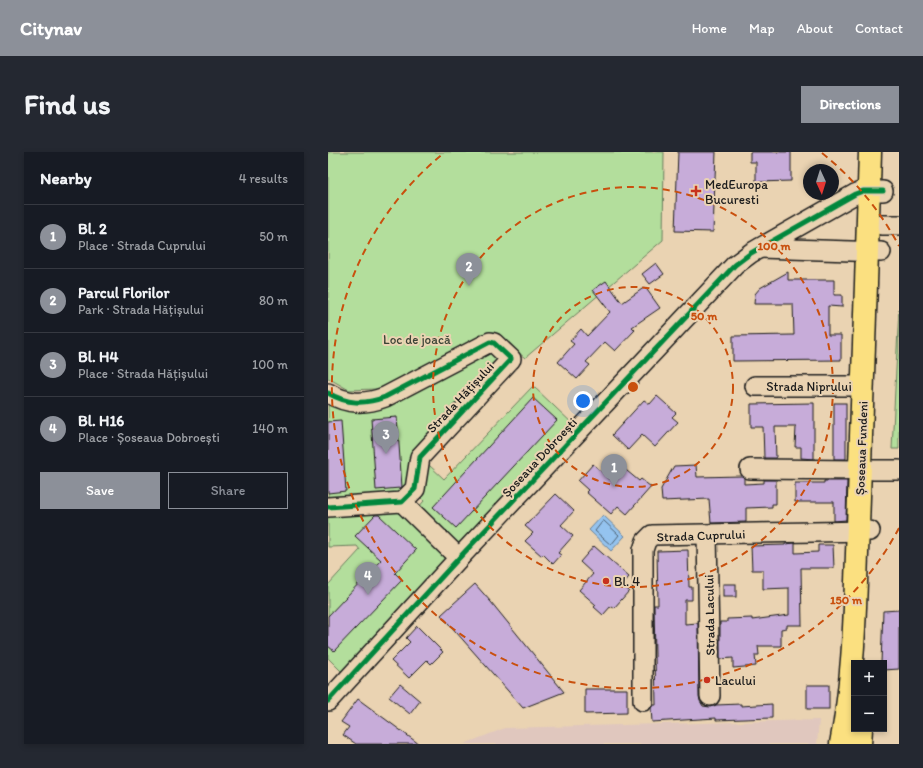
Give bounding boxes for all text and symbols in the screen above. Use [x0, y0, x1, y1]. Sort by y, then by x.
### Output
text: Citynav [20, 17, 82, 40]
text: Home [692, 20, 727, 37]
text: Map [749, 20, 775, 37]
text: About [797, 20, 833, 37]
text: Contact [855, 20, 903, 37]
button: Directions [801, 86, 899, 123]
text: Find us [24, 87, 111, 121]
north arrow [803, 164, 839, 200]
text: Nearby [40, 168, 92, 188]
text: 4 results [239, 171, 288, 186]
place label: MedEuropa Bucuresti [705, 177, 768, 207]
marker: MedEuropa Bucuresti [690, 185, 702, 197]
text: Bl. 2 [78, 220, 107, 238]
text: 1 [50, 229, 56, 244]
text: 50 m [259, 229, 288, 244]
text: Place · Strada Cuprului [78, 238, 206, 253]
text: 100 m [757, 239, 791, 253]
pin: 2 [456, 253, 482, 286]
text: Parcul Florilor [78, 284, 169, 302]
text: 2 [50, 293, 56, 308]
text: 80 m [259, 293, 288, 308]
text: Park · Strada Hățișului [78, 302, 204, 317]
text: 50 m [691, 309, 718, 323]
park label: Loc de joacă [383, 332, 451, 347]
text: Bl. H4 [78, 348, 118, 366]
text: 3 [49, 357, 57, 372]
text: 100 m [252, 357, 288, 372]
street label: Strada Hățișului [424, 359, 497, 436]
text: Place · Strada Hățișului [78, 366, 208, 381]
street label: Strada Niprului [766, 379, 852, 394]
centre of rings [626, 380, 640, 394]
your location [573, 391, 593, 411]
street label: Șoseaua Fundeni [852, 401, 871, 495]
text: Bl. H16 [78, 412, 124, 430]
street label: Șoseaua Dobroești [499, 415, 580, 500]
text: 4 [49, 421, 57, 436]
text: 140 m [252, 421, 288, 436]
pin: 3 [373, 421, 399, 454]
text: Place · Șoseaua Dobroești [78, 430, 220, 445]
pin: 1 [601, 454, 627, 487]
button: Save [40, 472, 160, 509]
button: Share [168, 472, 288, 509]
street label: Strada Cuprului [656, 526, 746, 545]
pin: 4 [355, 562, 381, 595]
place label: Bl. 4 [614, 574, 640, 589]
street label: Strada Lacului [701, 574, 718, 656]
marker: Bl. 4 [601, 576, 611, 586]
text: 150 m [830, 593, 863, 607]
map controls [851, 660, 887, 732]
button: + [851, 660, 887, 696]
place label: Lacului [715, 673, 756, 688]
marker: Lacului [702, 675, 712, 685]
button: − [851, 696, 887, 732]

